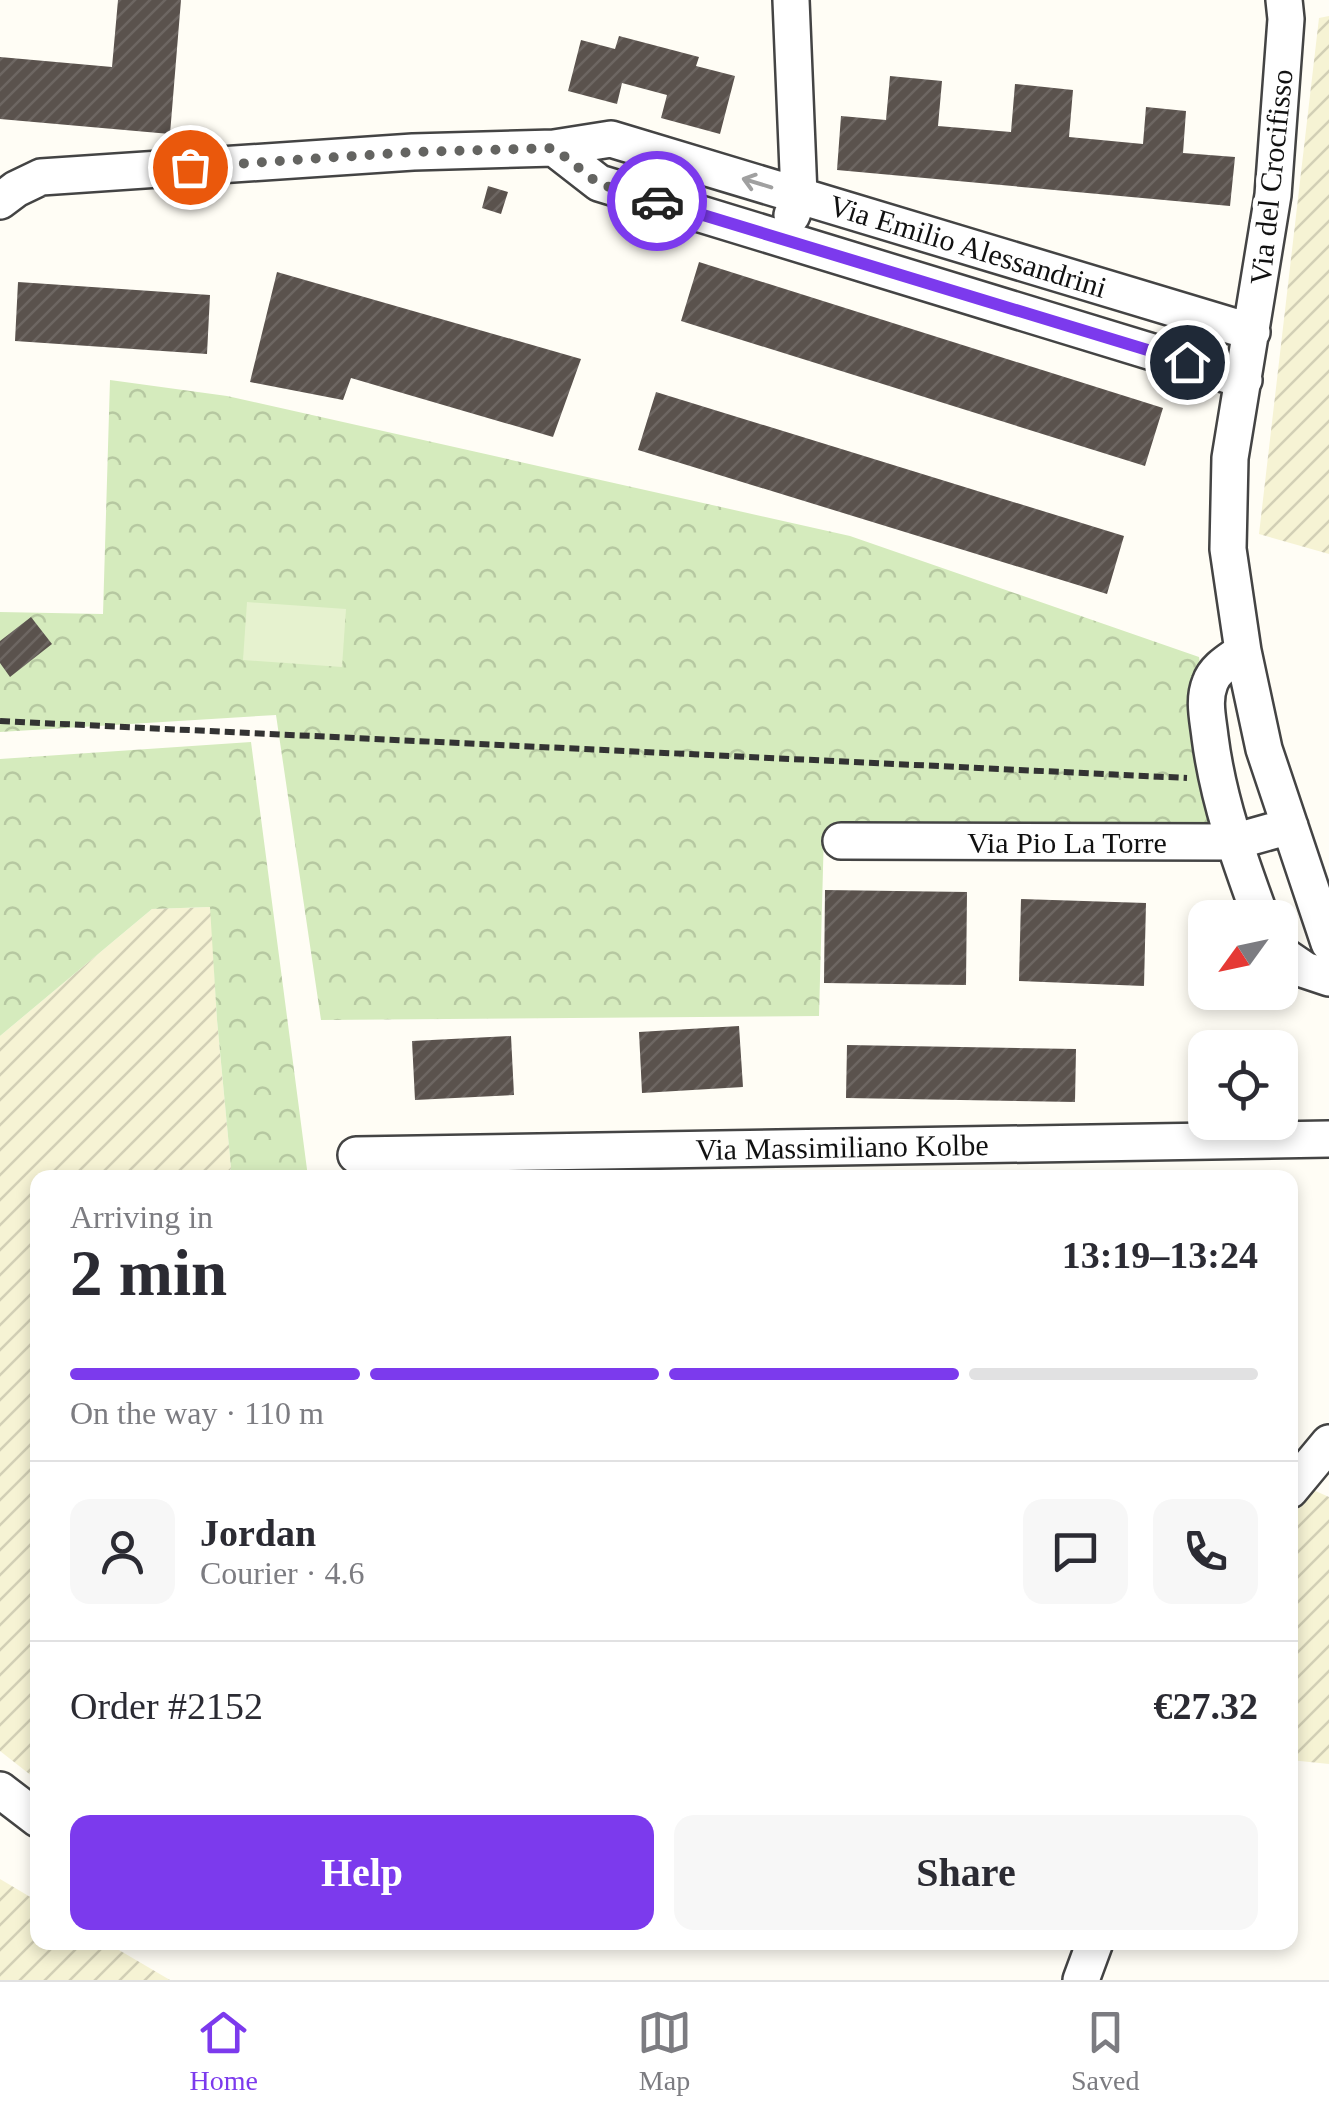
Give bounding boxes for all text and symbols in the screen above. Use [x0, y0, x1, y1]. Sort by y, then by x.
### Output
street label: Via del Crocifisso [1243, 68, 1299, 286]
pin [148, 125, 233, 210]
icon: bag [163, 140, 218, 195]
courier [607, 151, 707, 251]
one-way arrow [742, 173, 773, 191]
icon: car [630, 174, 685, 229]
street label: Via Emilio Alessandrini [825, 188, 1111, 304]
pin [1145, 320, 1230, 405]
icon: home [1160, 335, 1215, 390]
street label: Via Pio La Torre [967, 826, 1167, 859]
north arrow [1188, 900, 1298, 1010]
map controls [1188, 900, 1298, 1140]
button: locate [1188, 1030, 1298, 1140]
street label: Via Massimiliano Kolbe [695, 1128, 989, 1166]
text: Arriving in [70, 1199, 213, 1235]
text: 13:19–13:24 [1062, 1234, 1258, 1276]
text: 2 min [70, 1237, 227, 1309]
text: On the way · 110 m [70, 1395, 324, 1431]
button: person [70, 1499, 175, 1604]
button: chat [1023, 1499, 1128, 1604]
button: phone [1153, 1499, 1258, 1604]
text: Jordan [200, 1512, 316, 1554]
text: Courier · 4.6 [200, 1555, 364, 1591]
text: Order #2152 [70, 1685, 263, 1727]
text: €27.32 [1154, 1685, 1258, 1727]
button: Help [70, 1815, 654, 1930]
button: Share [674, 1815, 1258, 1930]
tab: Home [190, 2005, 258, 2097]
tab: Map [637, 2005, 692, 2097]
tab: Saved [1071, 2005, 1139, 2097]

